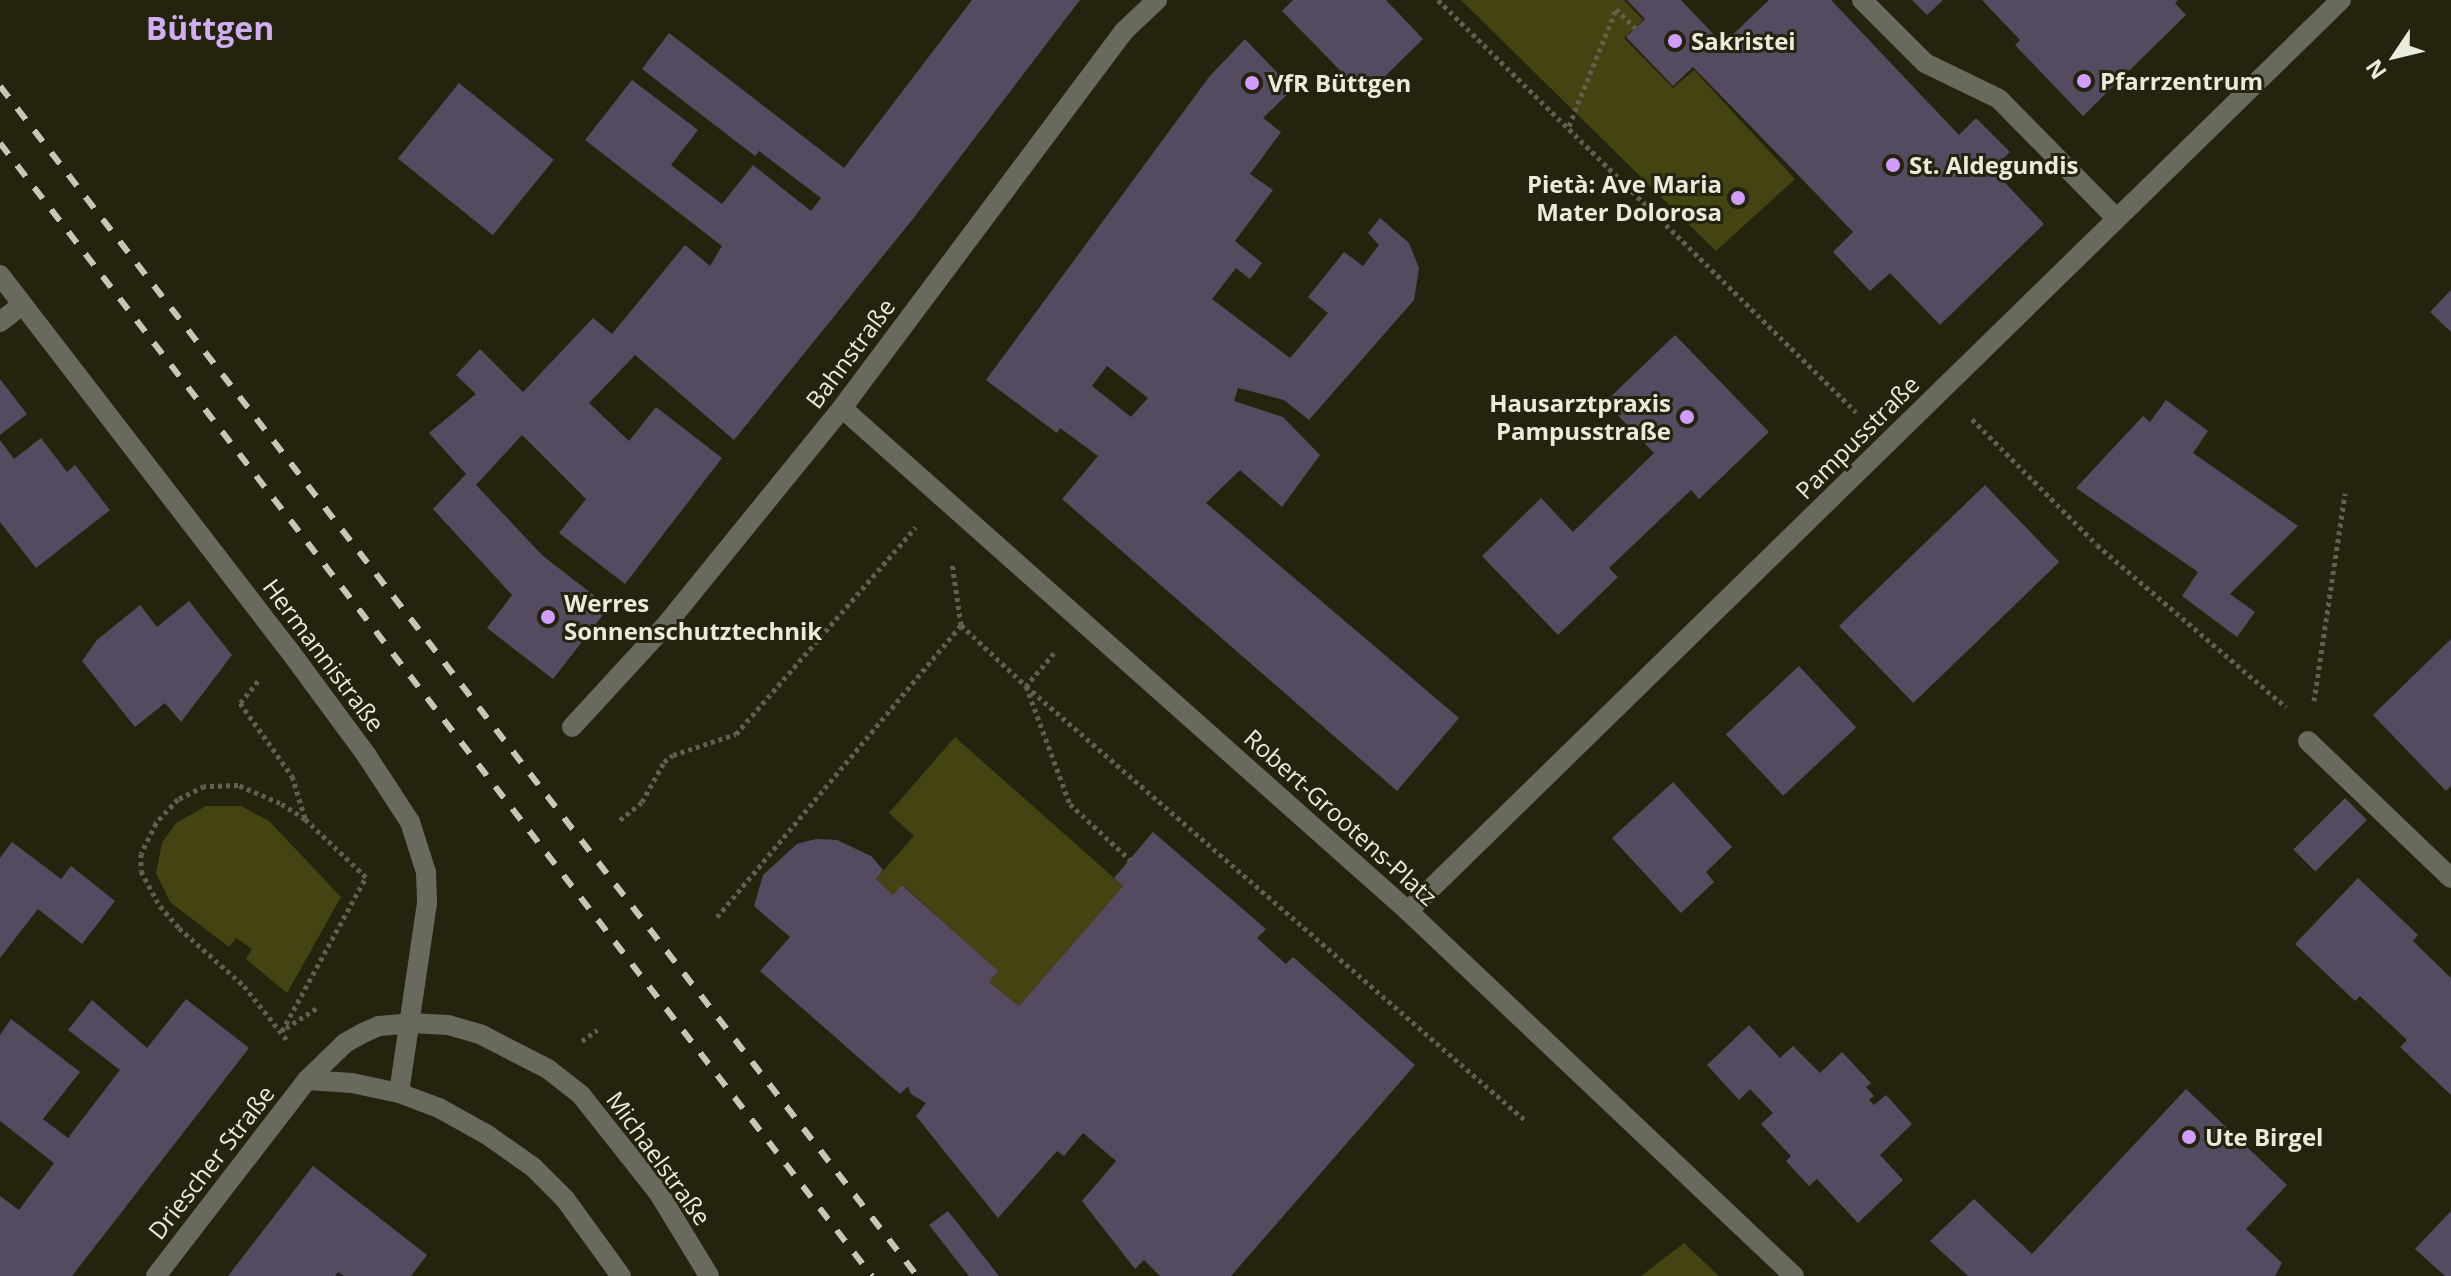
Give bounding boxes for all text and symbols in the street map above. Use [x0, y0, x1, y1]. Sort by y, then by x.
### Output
district label: Büttgen [146, 9, 274, 47]
north arrow [2355, 16, 2435, 96]
place label: Sakristei [1691, 27, 1796, 55]
marker: Sakristei [1666, 32, 1684, 50]
text: N [2358, 54, 2393, 86]
place label: Pfarrzentrum [2100, 67, 2263, 95]
place label: VfR Büttgen [1268, 69, 1411, 97]
marker: Pfarrzentrum [2075, 72, 2093, 90]
marker: VfR Büttgen [1243, 74, 1261, 92]
place label: St. Aldegundis [1909, 151, 2079, 179]
marker: St. Aldegundis [1884, 156, 1902, 174]
place label: Pietà: Ave Maria Mater Dolorosa [1527, 170, 1722, 226]
marker: Pietà: Ave Maria Mater Dolorosa [1729, 189, 1747, 207]
street label: Bahnstraße [799, 292, 901, 414]
street label: Pampusstraße [1789, 369, 1925, 505]
place label: Hausarztpraxis Pampusstraße [1489, 389, 1671, 445]
marker: Hausarztpraxis Pampusstraße [1678, 408, 1696, 426]
street label: Hermannistraße [257, 573, 391, 737]
place label: Werres Sonnenschutztechnik [564, 589, 822, 645]
marker: Werres Sonnenschutztechnik [539, 608, 557, 626]
street label: Robert-Grootens-Platz [1239, 723, 1443, 911]
street label: Driescher Straße [142, 1079, 280, 1245]
street label: Michaelstraße [601, 1086, 717, 1230]
place label: Ute Birgel [2205, 1123, 2323, 1151]
marker: Ute Birgel [2180, 1128, 2198, 1146]

